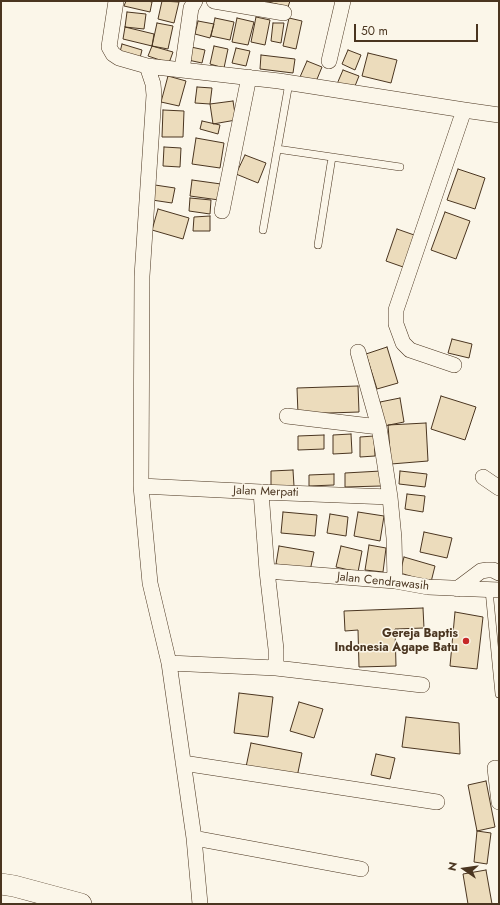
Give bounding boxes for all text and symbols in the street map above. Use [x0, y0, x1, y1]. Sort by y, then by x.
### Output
scale bar [356, 16, 480, 42]
text: 50 m [361, 22, 388, 40]
street label: Jalan Merpati [233, 484, 299, 500]
street label: Jalan Cendrawasih [336, 570, 430, 594]
place label: Gereja Baptis Indonesia Agape Batu [335, 627, 458, 655]
marker: Gereja Baptis Indonesia Agape Batu [461, 636, 471, 646]
north arrow [444, 849, 484, 889]
text: N [444, 860, 461, 872]

